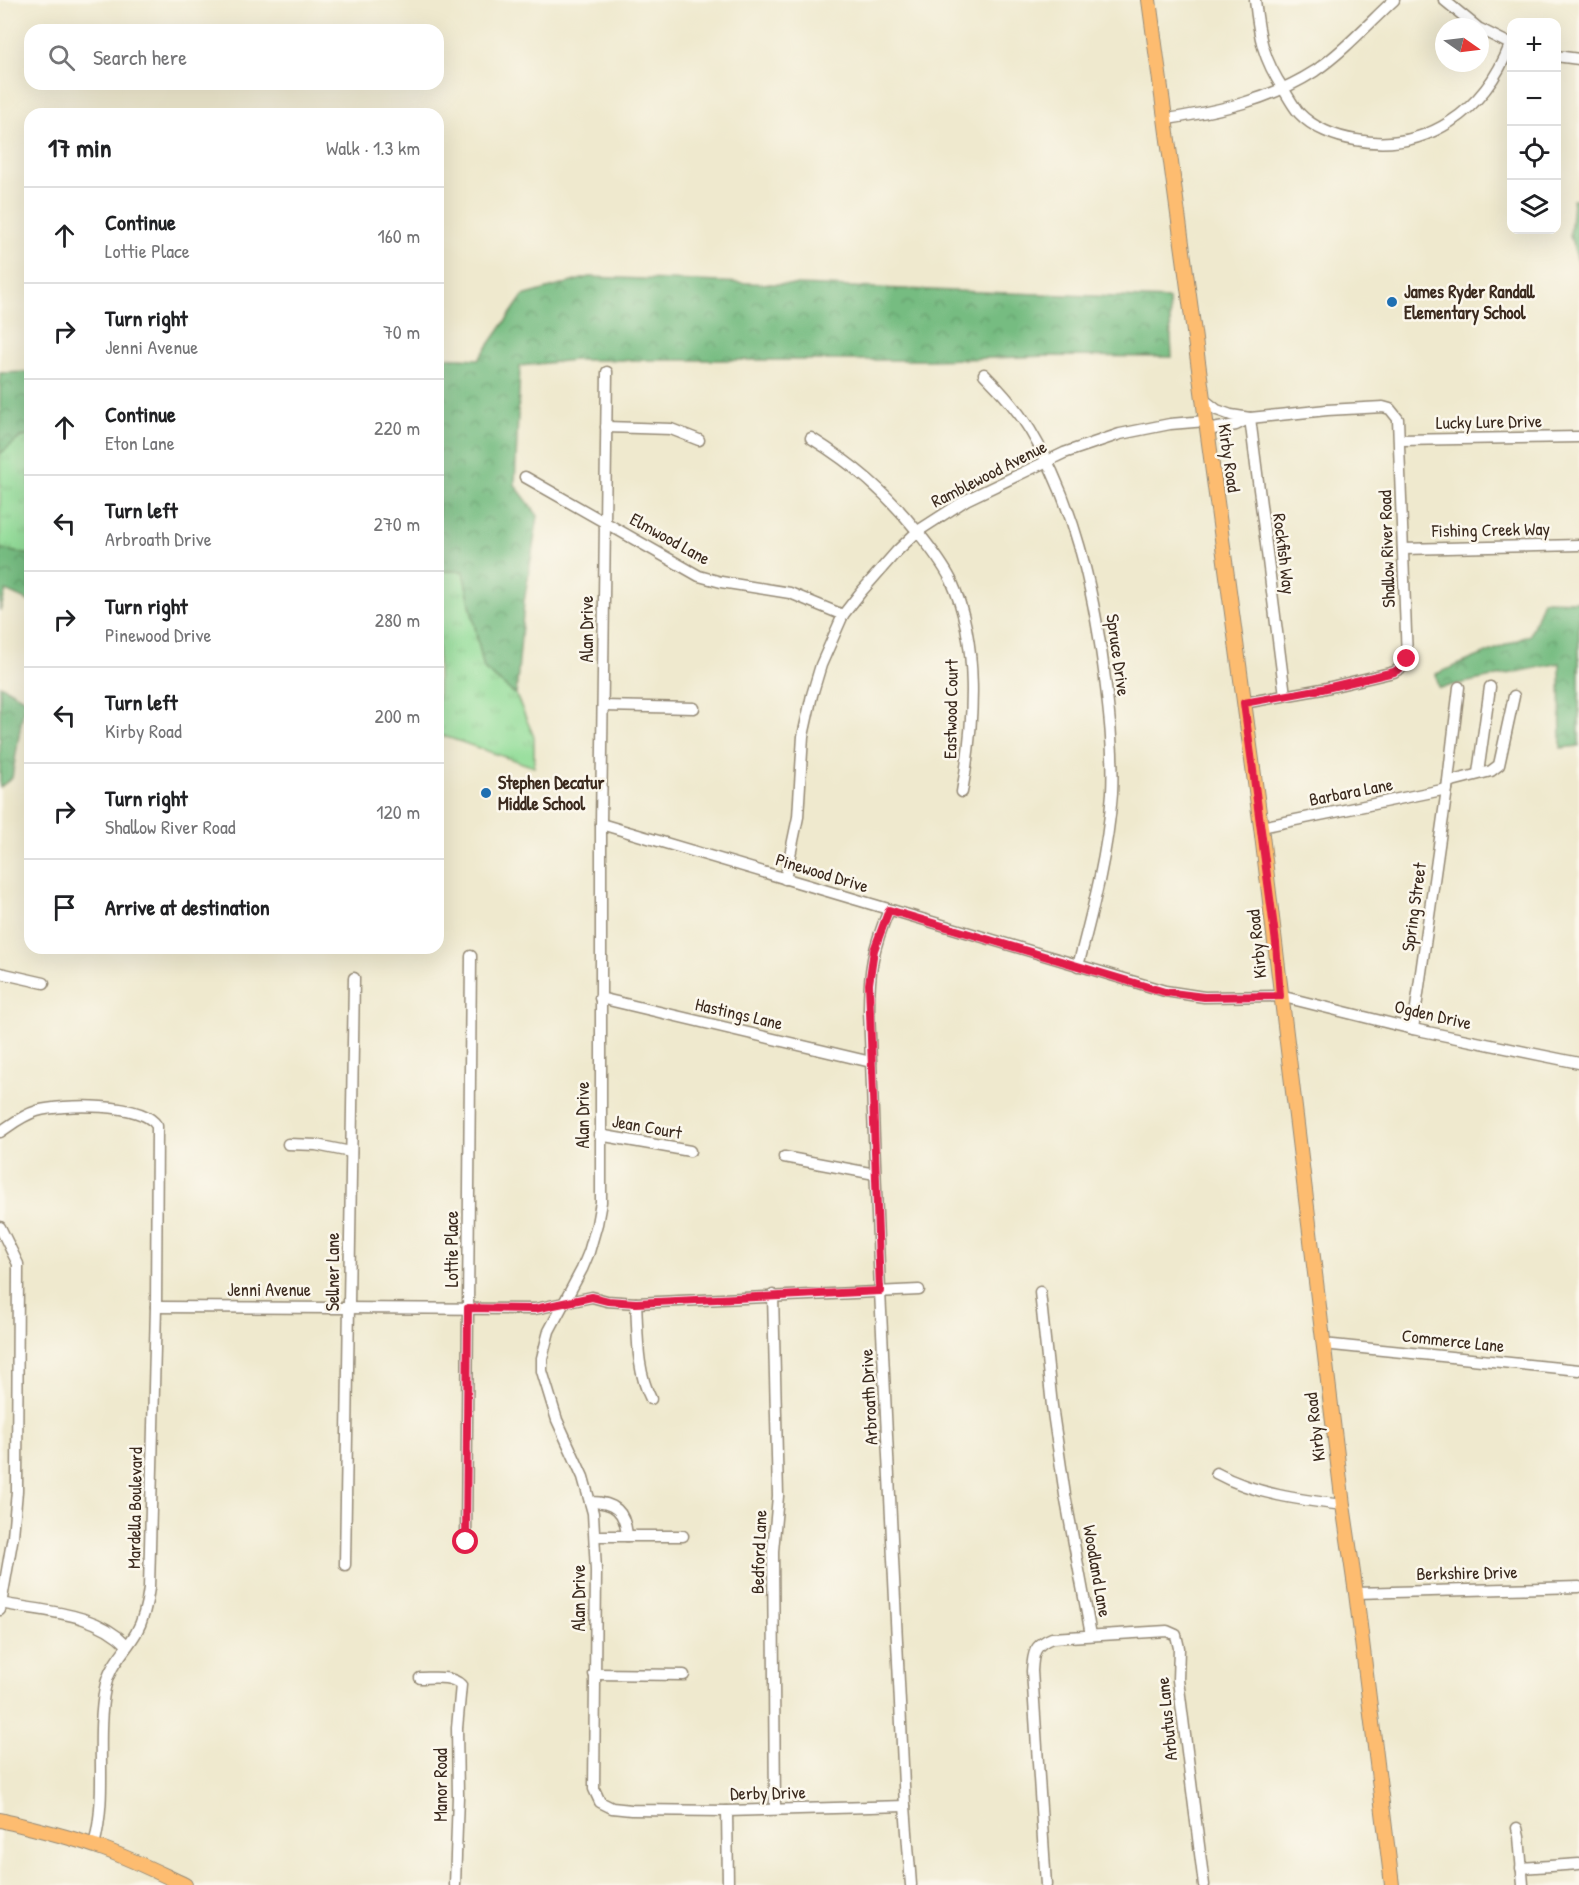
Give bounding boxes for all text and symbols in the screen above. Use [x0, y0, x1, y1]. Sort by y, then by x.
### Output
north arrow [1435, 18, 1489, 72]
map controls [1507, 18, 1561, 234]
button: + [1507, 18, 1561, 72]
search box [24, 24, 444, 90]
icon: search [45, 41, 78, 74]
text: Search here [93, 42, 187, 72]
button: − [1507, 72, 1561, 126]
button: locate [1507, 126, 1561, 180]
text: 17 min [48, 130, 112, 165]
text: Walk · 1.3 km [326, 134, 420, 161]
button: layers [1507, 180, 1561, 234]
text: Continue [105, 207, 176, 237]
icon: ahead [48, 219, 81, 252]
text: 160 m [378, 222, 420, 249]
text: Lottie Place [105, 237, 190, 264]
place label: James Ryder Randall Elementary School [1404, 279, 1536, 326]
marker: James Ryder Randall Elementary School [1385, 295, 1399, 309]
text: Turn right [105, 303, 188, 333]
icon: right [48, 315, 81, 348]
text: 70 m [383, 318, 420, 345]
text: Jenni Avenue [105, 333, 198, 360]
text: Continue [105, 399, 176, 429]
street label: Lucky Lure Drive [1436, 408, 1542, 435]
icon: ahead [48, 411, 81, 444]
text: 220 m [374, 414, 420, 441]
street label: Kirby Road [1212, 422, 1247, 494]
text: Eton Lane [105, 429, 175, 456]
street label: Ramblewood Avenue [927, 434, 1051, 513]
street label: Shallow River Road [1372, 490, 1401, 608]
text: Turn left [105, 495, 178, 525]
street label: Elmwood Lane [626, 506, 715, 571]
icon: left [48, 507, 81, 540]
text: 270 m [374, 510, 420, 537]
street label: Rockfish Way [1267, 512, 1302, 596]
street label: Fishing Creek Way [1431, 516, 1551, 543]
text: Arbroath Drive [105, 525, 212, 552]
text: Turn right [105, 591, 188, 621]
street label: Alan Drive [574, 596, 599, 662]
icon: right [48, 603, 81, 636]
text: 280 m [375, 606, 420, 633]
street label: Spruce Drive [1100, 612, 1137, 697]
text: Pinewood Drive [105, 621, 212, 648]
route end [1393, 645, 1419, 671]
street label: Eastwood Court [937, 658, 964, 759]
text: Turn left [105, 687, 178, 717]
icon: left [48, 699, 81, 732]
text: 200 m [375, 702, 420, 729]
text: Kirby Road [105, 717, 182, 744]
place label: Stephen Decatur Middle School [498, 770, 604, 816]
street label: Barbara Lane [1307, 771, 1395, 812]
text: Turn right [105, 783, 188, 813]
marker: Stephen Decatur Middle School [479, 786, 493, 800]
icon: right [48, 795, 81, 828]
text: 120 m [376, 798, 420, 825]
text: Shallow River Road [105, 813, 236, 840]
street label: Pinewood Drive [773, 847, 872, 898]
street label: Spring Street [1395, 860, 1432, 953]
icon: arrive [48, 891, 81, 924]
text: Arrive at destination [105, 892, 270, 922]
street label: Kirby Road [1240, 908, 1273, 980]
street label: Hastings Lane [693, 991, 785, 1036]
street label: Ogden Drive [1392, 994, 1474, 1036]
street label: Alan Drive [570, 1082, 595, 1148]
street label: Jean Court [610, 1108, 685, 1145]
street label: Lottie Place [439, 1211, 464, 1287]
street label: Sellner Lane [320, 1233, 345, 1311]
street label: Jenni Avenue [227, 1277, 311, 1302]
street label: Commerce Lane [1401, 1323, 1506, 1358]
street label: Arbroath Drive [854, 1348, 883, 1446]
street label: Kirby Road [1298, 1391, 1331, 1463]
street label: Mardella Boulevard [121, 1447, 148, 1569]
street label: Bedford Lane [745, 1509, 772, 1594]
street label: Woodland Lane [1077, 1523, 1118, 1619]
route start [452, 1528, 478, 1554]
street label: Berkshire Drive [1416, 1559, 1518, 1586]
street label: Alan Drive [566, 1565, 591, 1631]
street label: Arbutus Lane [1150, 1676, 1183, 1762]
street label: Manor Road [428, 1748, 453, 1822]
street label: Derby Drive [730, 1779, 806, 1806]

